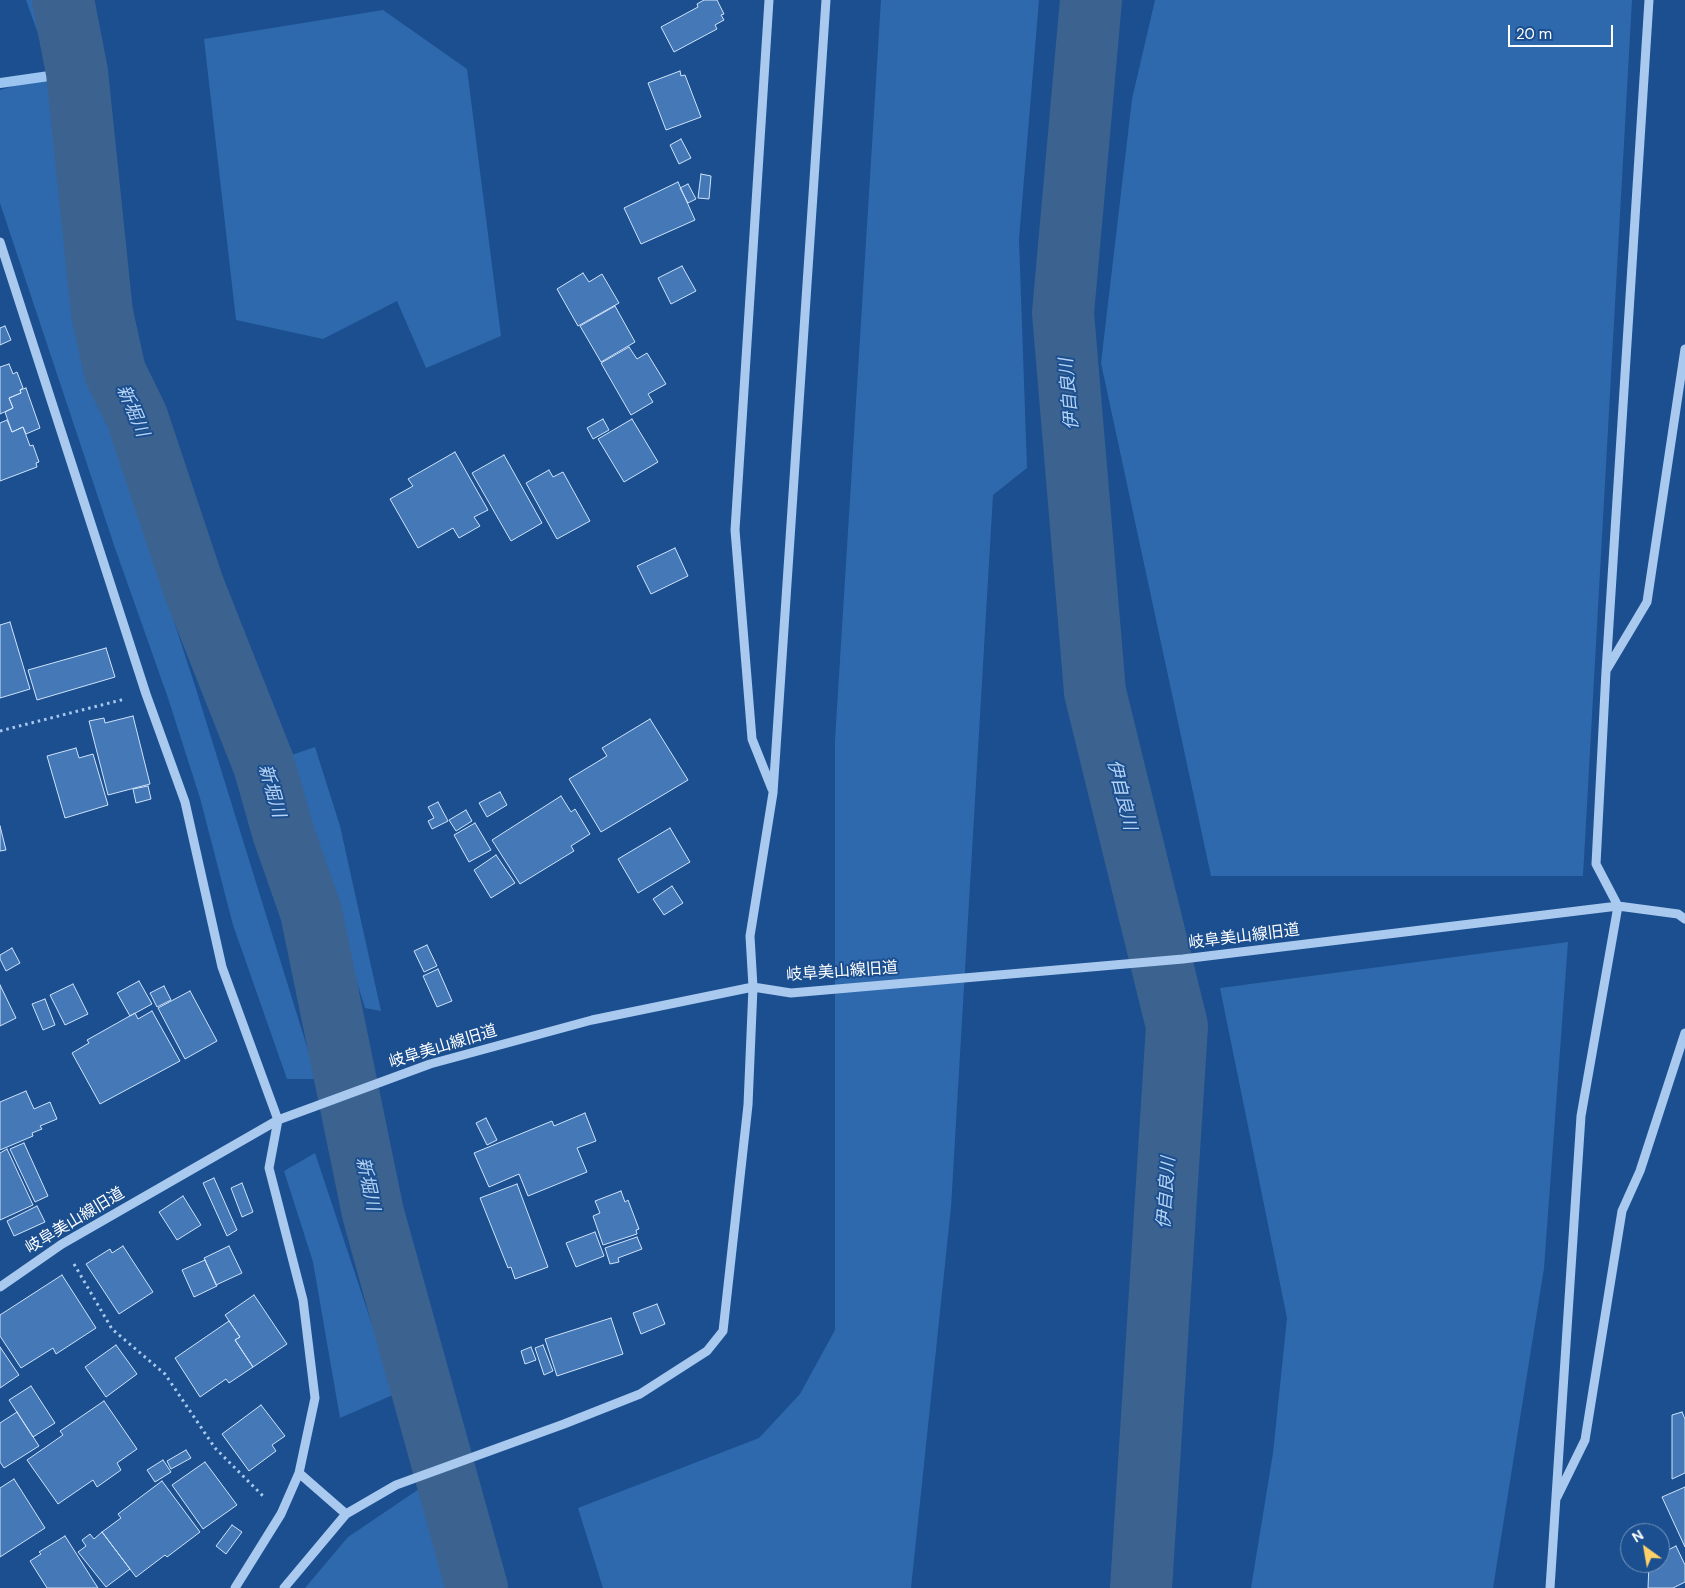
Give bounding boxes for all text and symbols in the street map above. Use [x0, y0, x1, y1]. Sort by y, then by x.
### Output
scale bar [1510, 15, 1615, 47]
text: 20 m [1516, 24, 1552, 44]
water label: 伊自良川 [1056, 357, 1084, 431]
water label: 新堀川 [112, 382, 152, 440]
water label: 伊自良川 [1102, 757, 1140, 833]
water label: 新堀川 [253, 762, 289, 820]
street label: 岐阜美山線旧道 [1187, 921, 1301, 953]
street label: 岐阜美山線旧道 [785, 959, 899, 985]
street label: 岐阜美山線旧道 [387, 1021, 499, 1073]
water label: 新堀川 [351, 1155, 383, 1213]
water label: 伊自良川 [1154, 1156, 1180, 1230]
street label: 岐阜美山線旧道 [22, 1184, 128, 1258]
north arrow [1620, 1523, 1670, 1573]
text: N [1628, 1526, 1647, 1546]

